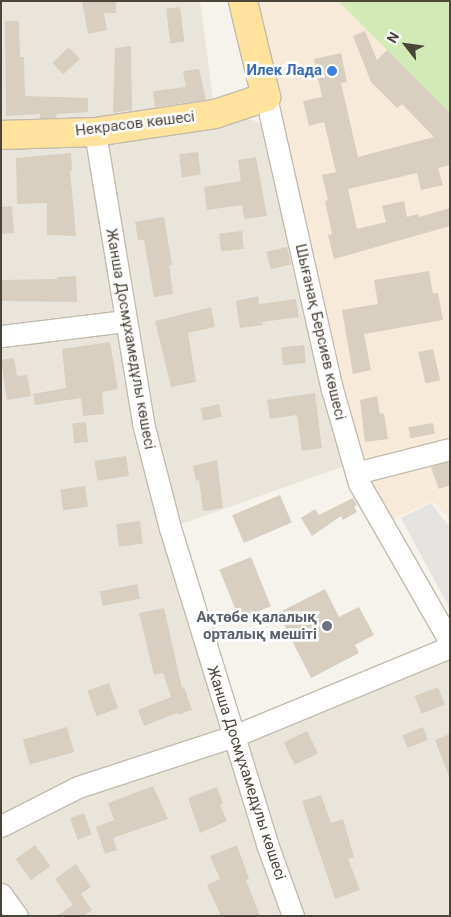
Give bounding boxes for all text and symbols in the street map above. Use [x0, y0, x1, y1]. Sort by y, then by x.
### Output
north arrow [381, 20, 431, 70]
text: N [384, 29, 402, 46]
place label: Илек Лада [246, 62, 322, 80]
marker: Илек Лада [326, 65, 338, 77]
street label: Некрасов көшесі [74, 108, 196, 140]
street label: Жанша Досмұхамедұлы көшесі [102, 227, 158, 451]
street label: Шығанақ Берсиев көшесі [291, 242, 349, 422]
place label: Ақтөбе қалалық орталық мешіті [196, 608, 317, 643]
marker: Ақтөбе қалалық орталық мешіті [321, 620, 333, 632]
street label: Жанша Досмұхамедұлы көшесі [203, 664, 289, 882]

